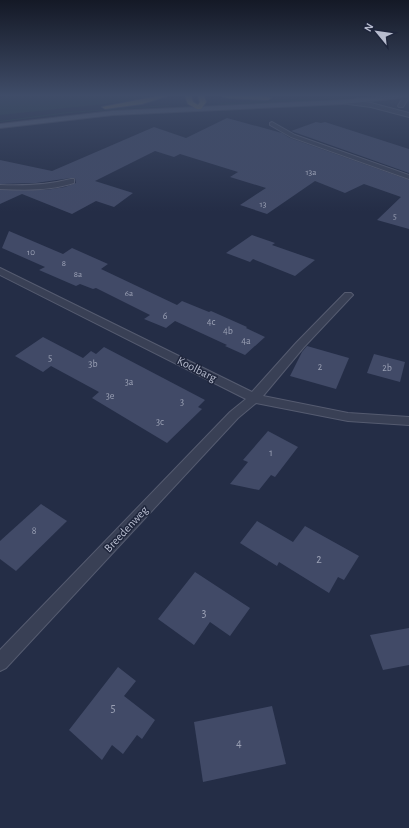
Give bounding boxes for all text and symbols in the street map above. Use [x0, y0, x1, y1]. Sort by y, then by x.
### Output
north arrow [357, 12, 397, 52]
text: N [362, 21, 375, 33]
house number: 13a [306, 168, 316, 177]
house number: 13 [260, 200, 267, 209]
house number: 5 [393, 212, 397, 221]
house number: 10 [27, 248, 35, 257]
house number: 8 [62, 259, 66, 268]
house number: 8a [74, 270, 82, 279]
house number: 6a [125, 289, 133, 298]
house number: 6 [163, 311, 168, 321]
house number: 4c [207, 317, 215, 327]
house number: 4b [223, 326, 233, 336]
house number: 4a [241, 336, 251, 346]
house number: 5 [48, 353, 52, 363]
street label: Koolbarg [175, 354, 219, 384]
house number: 3b [88, 359, 98, 369]
house number: 2 [318, 362, 323, 372]
house number: 2b [382, 363, 392, 373]
house number: 3a [125, 377, 134, 387]
house number: 3e [106, 391, 115, 401]
house number: 3 [180, 397, 184, 407]
house number: 3c [156, 417, 164, 427]
house number: 1 [269, 448, 273, 458]
street label: Breedenweg [102, 504, 150, 554]
house number: 8 [32, 526, 37, 536]
house number: 2 [316, 553, 322, 565]
house number: 3 [202, 607, 207, 619]
house number: 5 [110, 702, 116, 714]
house number: 4 [236, 737, 242, 749]

